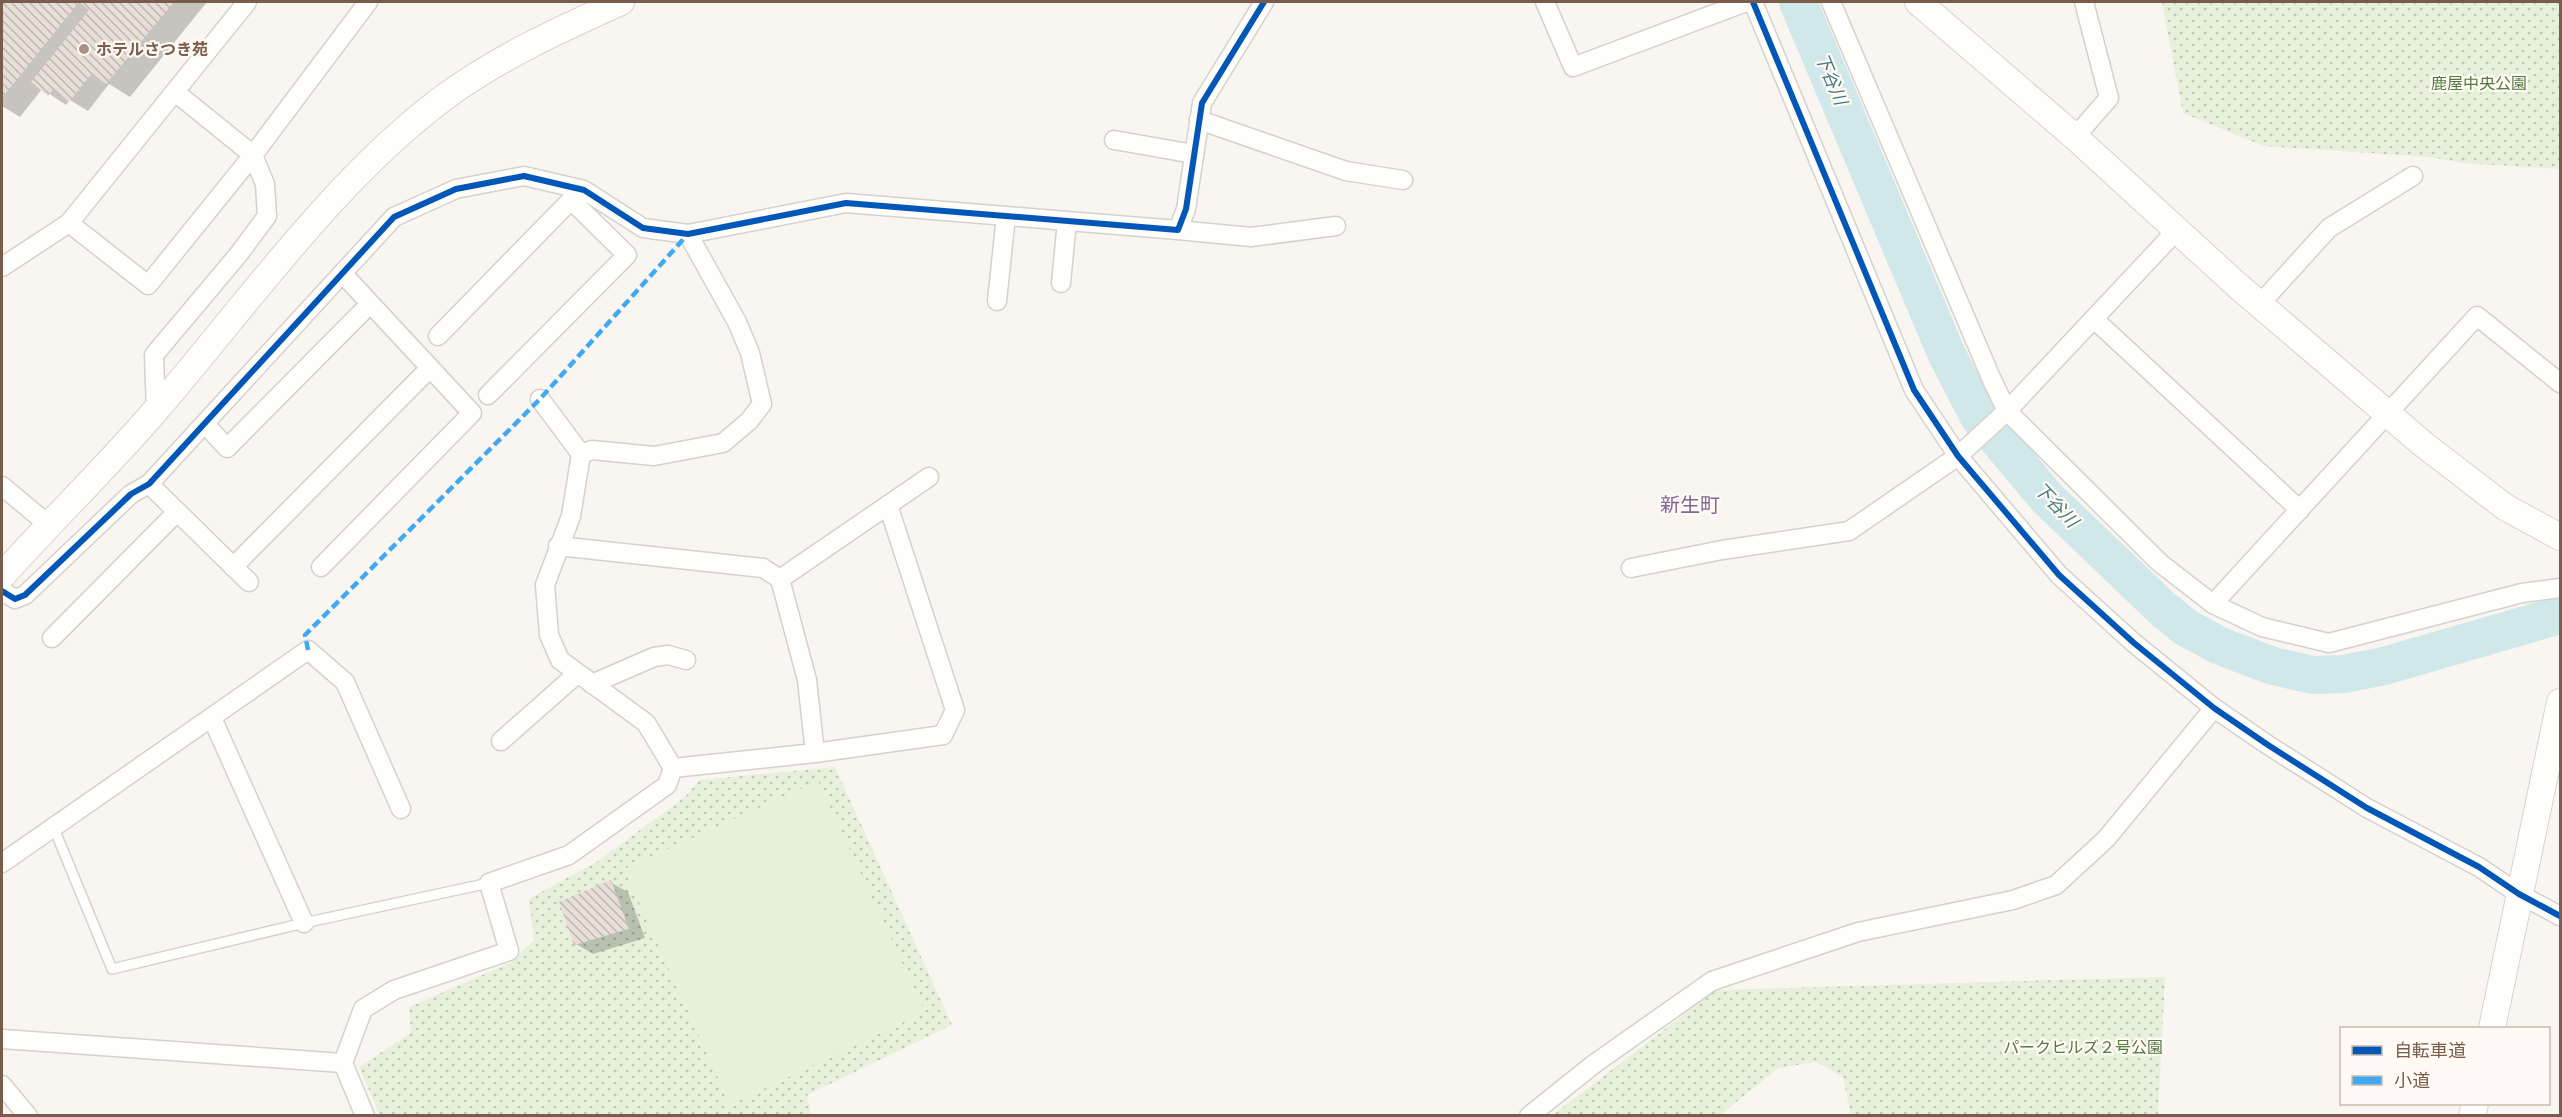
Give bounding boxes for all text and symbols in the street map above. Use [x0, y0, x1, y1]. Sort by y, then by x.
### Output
place label: ホテルさつき苑 [96, 38, 208, 60]
marker: ホテルさつき苑 [77, 42, 91, 56]
water label: 下谷川 [1810, 49, 1854, 110]
park label: 鹿屋中央公園 [2431, 72, 2527, 94]
water label: 下谷川 [2029, 477, 2085, 534]
district label: 新生町 [1660, 491, 1720, 518]
legend [2340, 1027, 2550, 1105]
park label: パークヒルズ２号公園 [2003, 1036, 2163, 1058]
text: 自転車道 [2394, 1038, 2466, 1062]
text: 小道 [2394, 1068, 2430, 1092]

